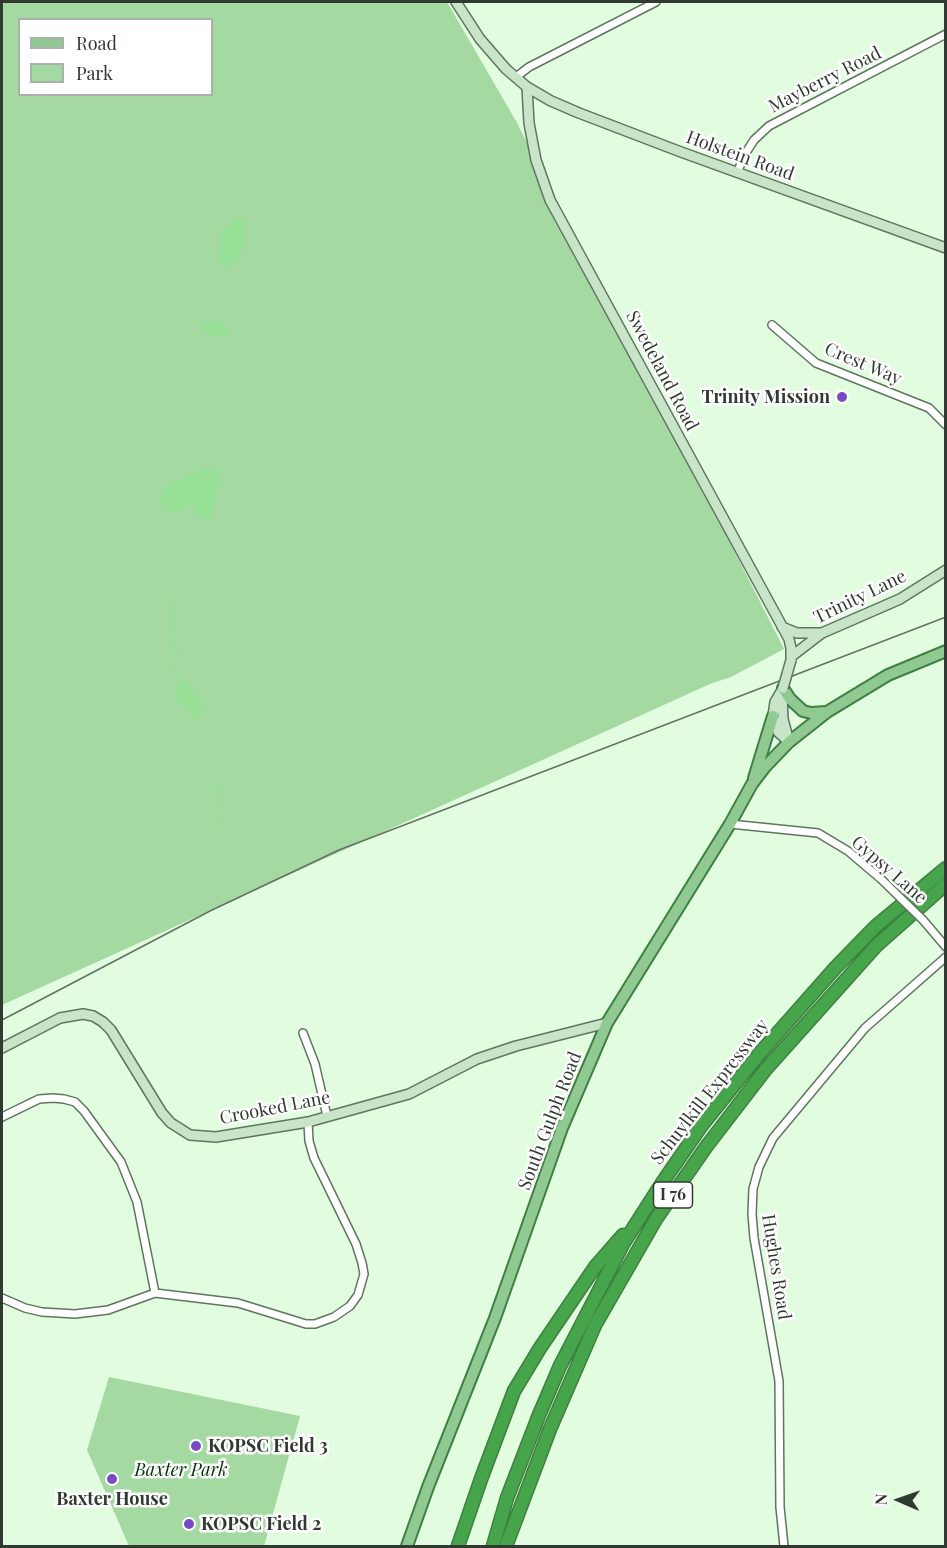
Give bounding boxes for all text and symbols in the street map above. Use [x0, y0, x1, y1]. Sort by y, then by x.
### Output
legend [18, 18, 213, 96]
text: Road [76, 31, 117, 55]
street label: Mayberry Road [765, 42, 885, 118]
text: Park [76, 61, 113, 85]
street label: Holstein Road [683, 127, 797, 185]
street label: Swedeland Road [621, 307, 703, 435]
street label: Crest Way [821, 338, 905, 390]
place label: Trinity Mission [701, 386, 830, 408]
marker: Trinity Mission [835, 390, 849, 404]
street label: Trinity Lane [810, 565, 910, 629]
street label: Gypsy Lane [847, 831, 931, 909]
street label: Schuylkill Expressway [647, 1015, 773, 1169]
street label: South Gulph Road [514, 1049, 586, 1193]
street label: Crooked Lane [218, 1087, 332, 1129]
road number: I 76 [654, 1182, 692, 1208]
street label: Hughes Road [757, 1213, 795, 1321]
place label: KOPSC Field 3 [208, 1435, 328, 1457]
marker: KOPSC Field 3 [189, 1439, 203, 1453]
park label: Baxter Park [134, 1459, 228, 1481]
north arrow [869, 1470, 929, 1530]
marker: Baxter House [105, 1472, 119, 1486]
place label: Baxter House [56, 1488, 168, 1510]
text: N [870, 1493, 891, 1505]
place label: KOPSC Field 2 [201, 1513, 321, 1535]
marker: KOPSC Field 2 [182, 1517, 196, 1531]

